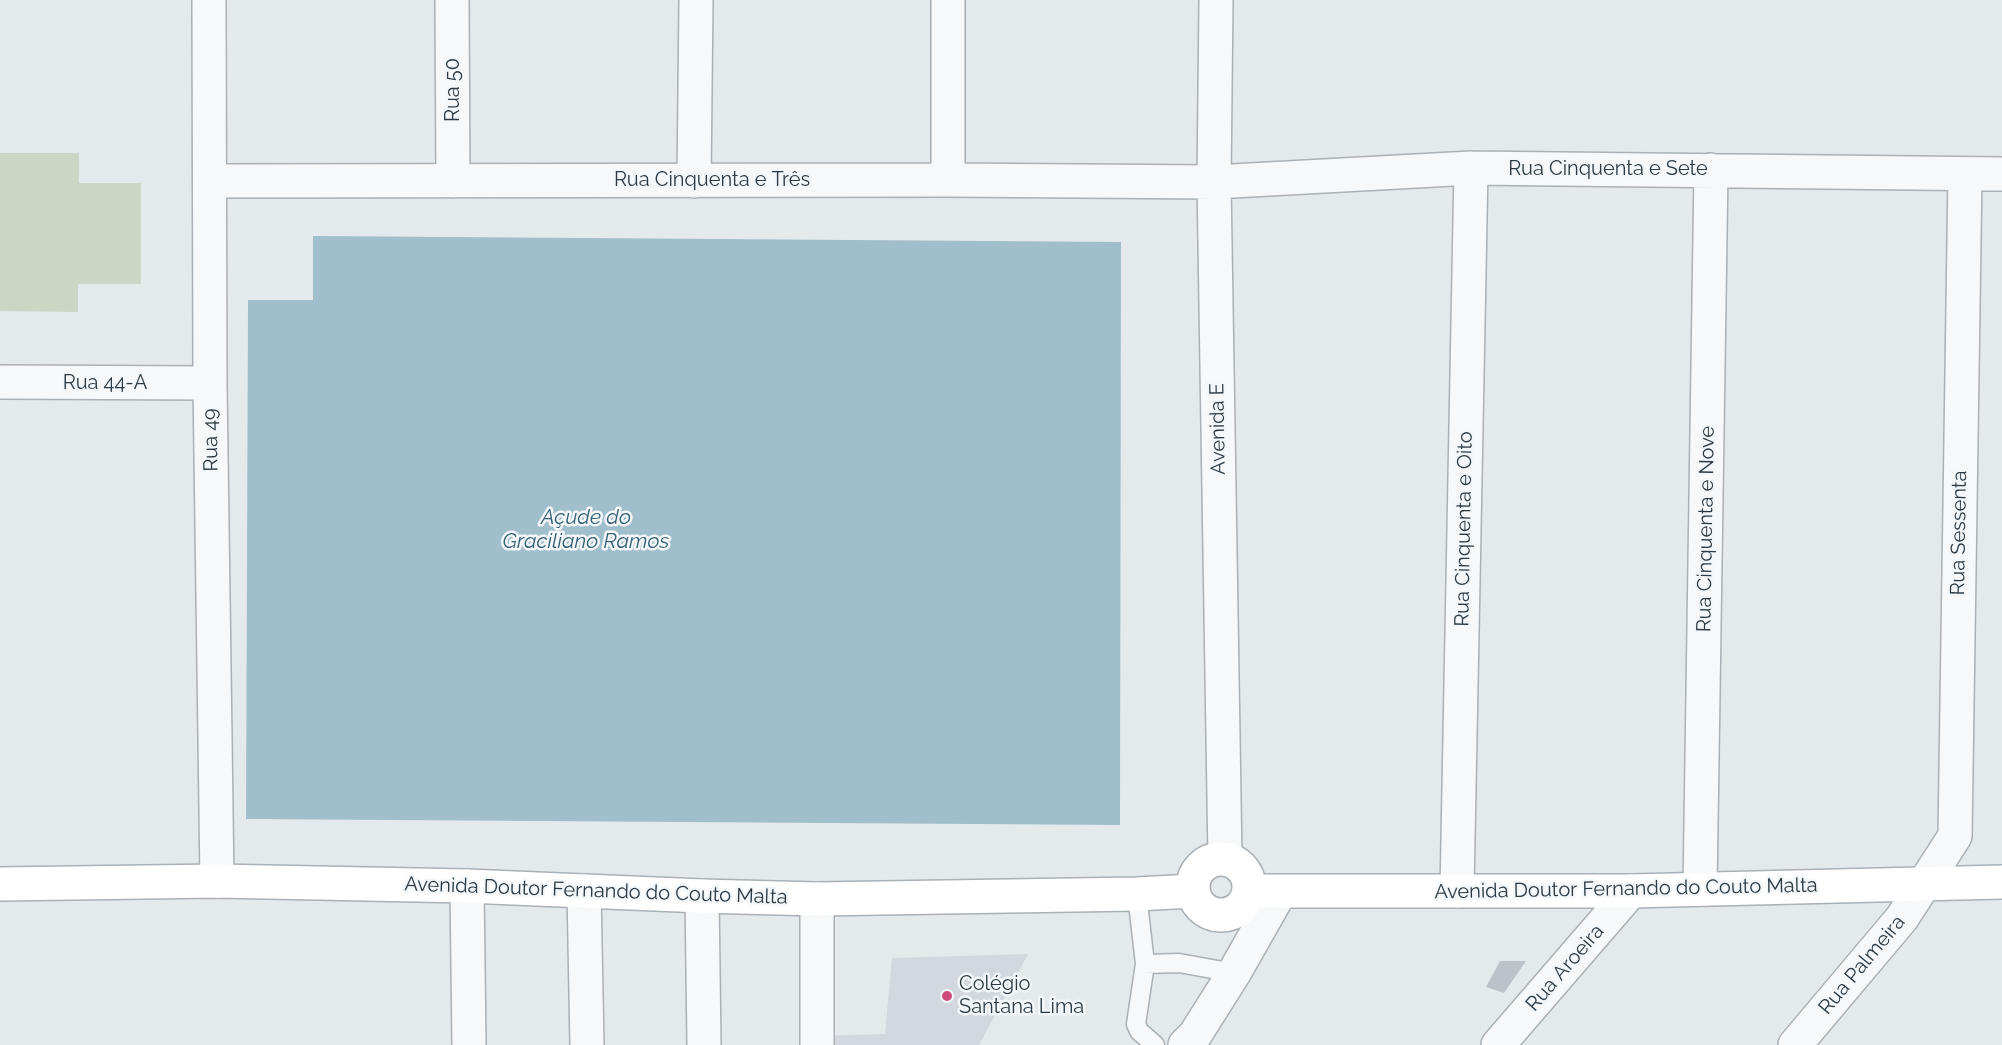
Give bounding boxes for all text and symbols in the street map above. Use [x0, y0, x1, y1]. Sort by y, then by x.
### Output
street label: Rua 50 [441, 58, 465, 122]
street label: Rua Cinquenta e Sete [1508, 157, 1708, 181]
street label: Rua Cinquenta e Três [614, 168, 810, 192]
street label: Rua 44-A [63, 371, 147, 395]
street label: Avenida E [1205, 383, 1231, 475]
street label: Rua 49 [198, 408, 224, 472]
street label: Rua Cinquenta e Nove [1692, 426, 1720, 632]
street label: Rua Cinquenta e Oito [1450, 431, 1478, 627]
street label: Rua Sessenta [1946, 470, 1972, 596]
water label: Açude do Graciliano Ramos [503, 505, 669, 555]
street label: Avenida Doutor Fernando do Couto Malta [404, 872, 788, 910]
street label: Avenida Doutor Fernando do Couto Malta [1434, 874, 1818, 904]
street label: Rua Palmeira [1814, 911, 1910, 1019]
street label: Rua Aroeira [1521, 920, 1609, 1016]
place label: Colégio Santana Lima [959, 972, 1084, 1019]
marker: Colégio Santana Lima [940, 989, 954, 1003]

